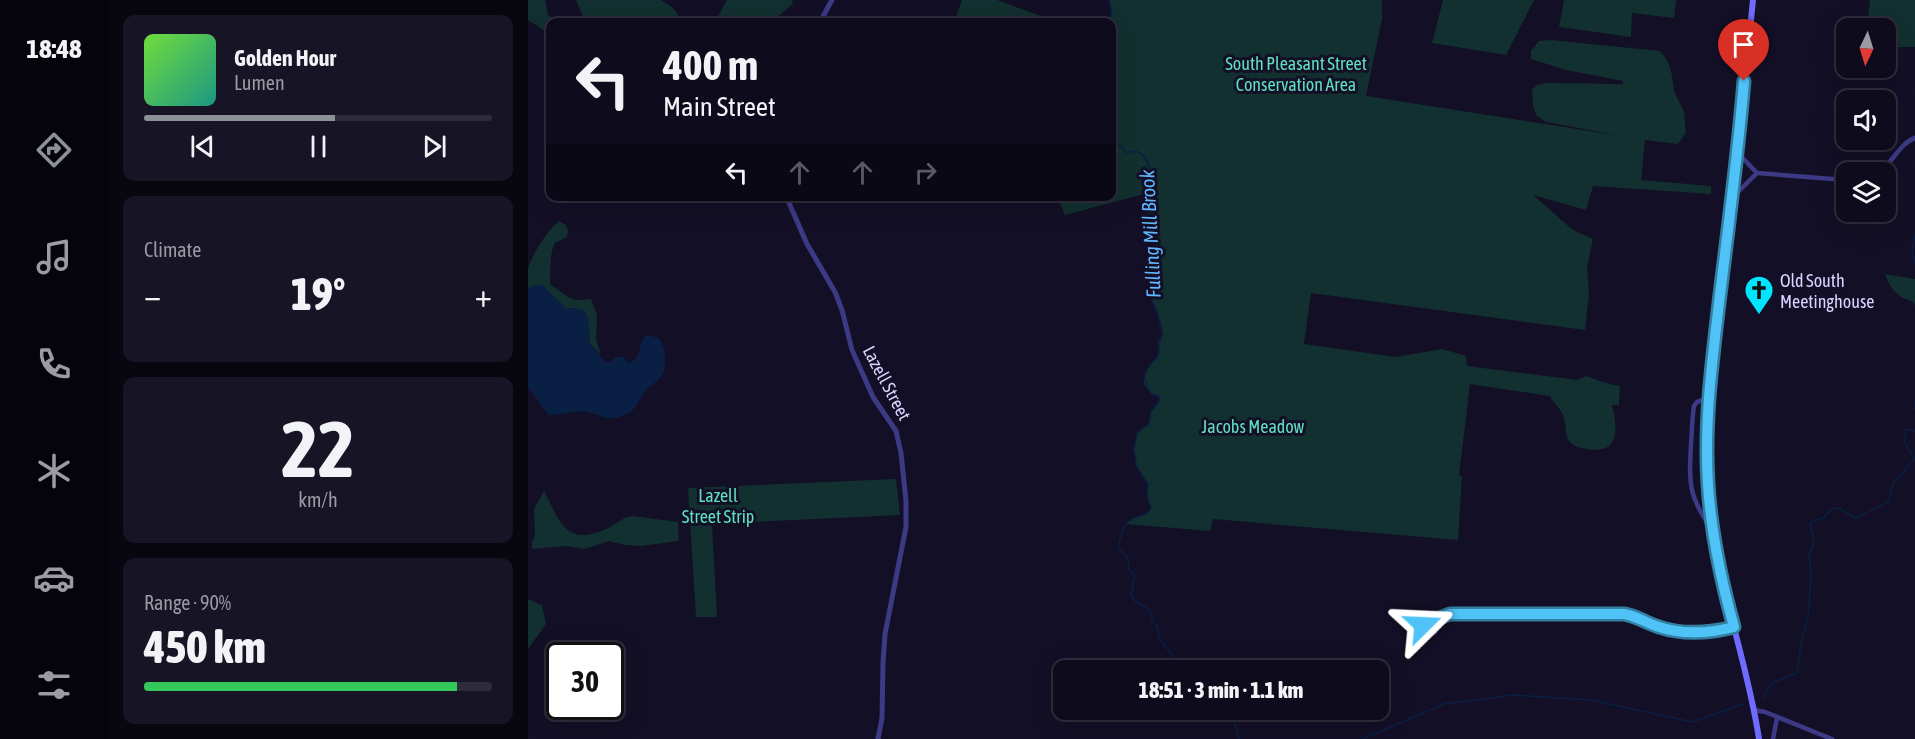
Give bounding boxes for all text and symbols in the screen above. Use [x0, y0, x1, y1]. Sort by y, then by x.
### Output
north arrow [1836, 18, 1896, 78]
map controls [1836, 18, 1896, 222]
pin [1718, 19, 1769, 81]
icon: arrive [1727, 28, 1760, 61]
text: 18:48 [26, 33, 82, 64]
text: 400 m [663, 41, 758, 89]
icon: left [564, 42, 642, 120]
text: Golden Hour [234, 45, 336, 71]
park label: South Pleasant Street Conservation Area [1225, 53, 1367, 95]
text: Lumen [234, 71, 285, 94]
button: sound [1836, 90, 1896, 150]
text: Main Street [663, 91, 776, 122]
icon: directions [33, 129, 75, 171]
icon: previous [186, 130, 219, 163]
icon: pause [302, 130, 335, 163]
icon: next [418, 130, 451, 163]
icon: left [720, 156, 753, 189]
icon: ahead [783, 156, 816, 189]
icon: ahead [846, 156, 879, 189]
icon: right [909, 156, 942, 189]
button: layers [1836, 162, 1896, 222]
water label: Fulling Mill Brook [1135, 169, 1165, 299]
icon: music [33, 236, 75, 278]
text: Climate [144, 238, 201, 261]
text: 19° [291, 268, 345, 320]
place label: Old South Meetinghouse [1780, 270, 1875, 312]
church icon: Old South Meetinghouse [1743, 274, 1775, 316]
text: − [144, 276, 161, 314]
text: + [475, 276, 492, 314]
street label: Lazell Street [859, 342, 915, 424]
icon: phone [33, 343, 75, 385]
text: 22 [281, 404, 355, 494]
park label: Jacobs Meadow [1202, 416, 1305, 437]
icon: climate [33, 450, 75, 492]
park label: Lazell Street Strip [682, 485, 754, 527]
text: km/h [298, 488, 338, 511]
icon: car [33, 557, 75, 599]
text: Range · 90% [144, 591, 231, 614]
position arrow [1391, 593, 1455, 657]
text: 450 km [144, 621, 266, 673]
speed limit sign: 30 [546, 642, 624, 720]
icon: filters [33, 664, 75, 706]
text: 18:51 · 3 min · 1.1 km [1139, 677, 1303, 703]

